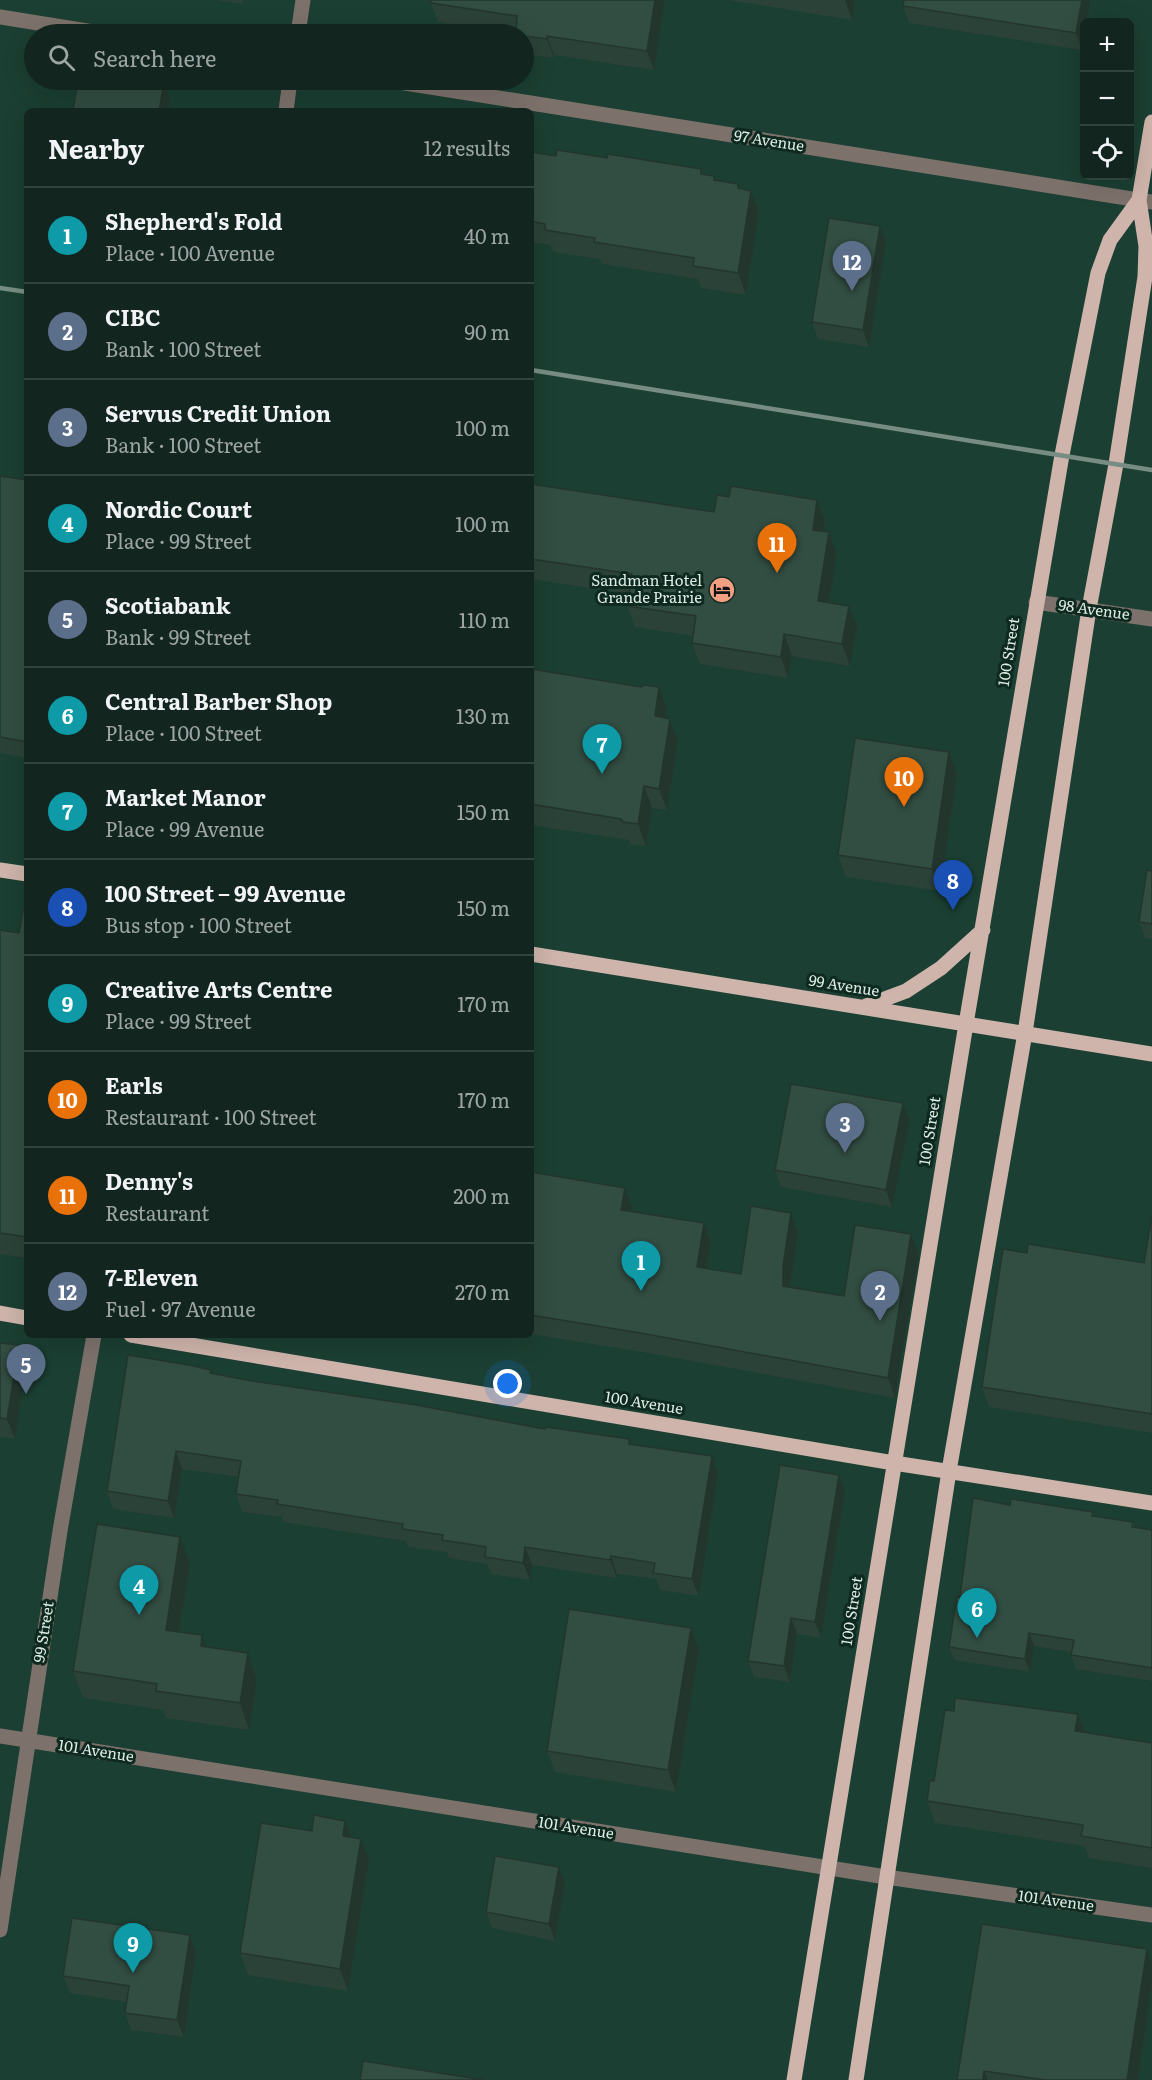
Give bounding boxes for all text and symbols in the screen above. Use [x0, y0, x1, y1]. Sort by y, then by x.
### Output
map controls [1080, 18, 1134, 180]
button: + [1080, 18, 1134, 72]
search box [24, 24, 534, 90]
icon: search [45, 41, 78, 74]
text: Search here [93, 41, 216, 74]
button: − [1080, 72, 1134, 126]
street label: 97 Avenue [732, 123, 806, 156]
button: locate [1080, 126, 1134, 180]
text: Nearby [48, 128, 144, 167]
text: 12 results [424, 132, 510, 162]
text: Shepherd's Fold [105, 204, 283, 237]
text: 1 [63, 220, 72, 250]
text: 40 m [464, 220, 510, 250]
text: Place · 100 Avenue [105, 237, 275, 267]
pin: 12 [832, 242, 872, 291]
text: CIBC [105, 300, 161, 333]
text: 2 [62, 316, 73, 346]
text: 90 m [465, 316, 510, 346]
text: Bank · 100 Street [105, 333, 261, 363]
text: Servus Credit Union [105, 396, 331, 429]
text: 3 [62, 412, 73, 442]
text: 100 m [455, 412, 510, 442]
text: Bank · 100 Street [105, 429, 261, 459]
text: Nordic Court [105, 492, 252, 525]
text: 4 [61, 508, 74, 538]
text: 100 m [455, 508, 510, 538]
pin: 11 [758, 524, 796, 573]
text: Place · 99 Street [105, 525, 251, 555]
place label: Sandman Hotel Grande Prairie [591, 568, 702, 608]
hotel icon: Sandman Hotel Grande Prairie [707, 575, 737, 605]
text: Scotiabank [105, 588, 231, 621]
street label: 98 Avenue [1057, 592, 1132, 625]
text: 5 [62, 604, 73, 634]
text: 110 m [459, 604, 510, 634]
street label: 100 Street [991, 616, 1024, 688]
text: Bank · 99 Street [105, 621, 251, 651]
text: Central Barber Shop [105, 684, 332, 717]
text: 6 [62, 700, 73, 730]
text: 130 m [456, 700, 510, 730]
text: Place · 100 Street [105, 717, 262, 747]
pin: 7 [582, 724, 622, 774]
pin: 10 [884, 758, 924, 807]
text: Market Manor [105, 780, 266, 813]
text: 7 [62, 796, 73, 826]
text: 150 m [457, 796, 510, 826]
text: Place · 99 Avenue [105, 813, 264, 843]
pin: 8 [934, 860, 972, 910]
text: 100 Street – 99 Avenue [105, 876, 346, 909]
text: 8 [62, 892, 73, 922]
text: 150 m [457, 892, 510, 922]
text: Bus stop · 100 Street [105, 909, 292, 939]
street label: 99 Avenue [807, 968, 881, 1001]
text: Creative Arts Centre [105, 972, 332, 1005]
text: 9 [62, 988, 73, 1018]
text: 170 m [457, 988, 510, 1018]
text: Place · 99 Street [105, 1005, 251, 1035]
text: Earls [105, 1068, 163, 1101]
text: 10 [57, 1084, 78, 1114]
text: 170 m [457, 1084, 510, 1114]
street label: 100 Street [912, 1095, 945, 1167]
text: Restaurant · 100 Street [105, 1101, 317, 1131]
pin: 3 [826, 1104, 864, 1153]
text: Denny's [105, 1164, 193, 1197]
text: 11 [59, 1180, 76, 1210]
text: 200 m [453, 1180, 510, 1210]
text: Restaurant [105, 1197, 209, 1227]
pin: 1 [622, 1242, 660, 1291]
text: 7-Eleven [105, 1260, 198, 1293]
pin: 2 [860, 1272, 900, 1321]
text: 12 [58, 1276, 77, 1306]
text: 270 m [455, 1276, 510, 1306]
text: Fuel · 97 Avenue [105, 1293, 256, 1323]
pin: 5 [6, 1344, 46, 1394]
your location [493, 1369, 522, 1398]
street label: 100 Avenue [603, 1384, 685, 1419]
pin: 4 [120, 1566, 158, 1615]
street label: 100 Street [834, 1575, 867, 1647]
pin: 6 [958, 1588, 996, 1638]
street label: 99 Street [26, 1600, 59, 1664]
street label: 101 Avenue [57, 1732, 136, 1767]
street label: 101 Avenue [537, 1809, 616, 1844]
street label: 101 Avenue [1017, 1883, 1096, 1916]
pin: 9 [114, 1924, 152, 1973]

